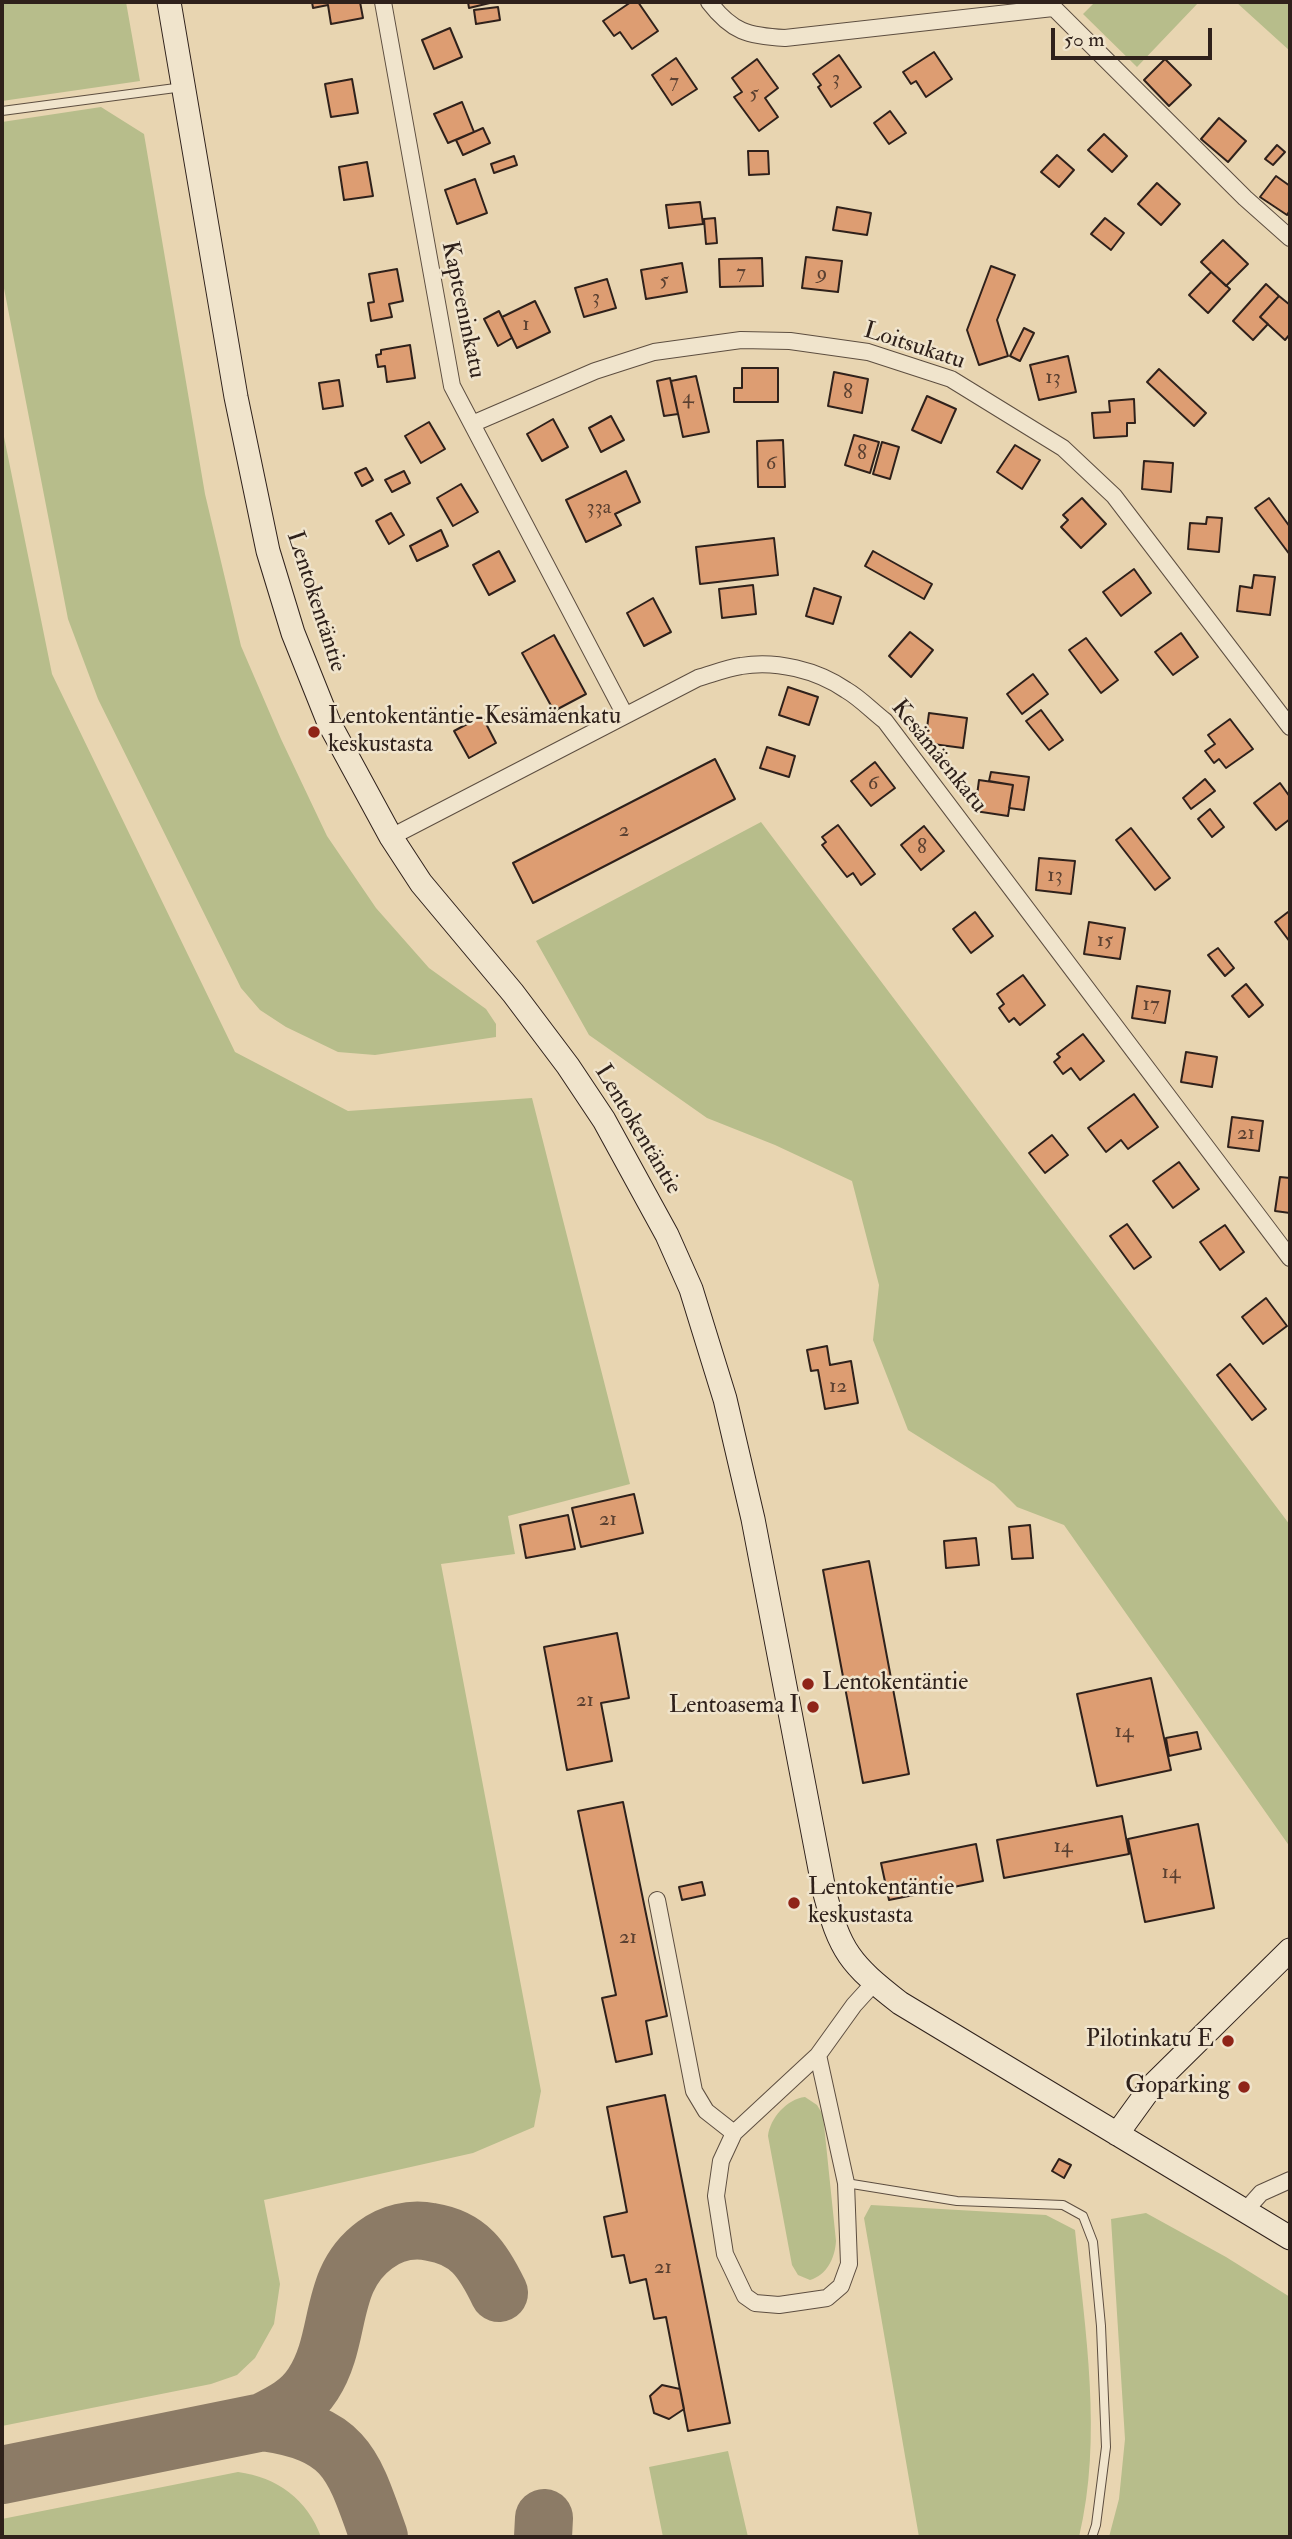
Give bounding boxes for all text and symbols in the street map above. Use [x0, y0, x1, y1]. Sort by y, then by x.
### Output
scale bar [1054, 14, 1215, 58]
text: 50 m [1064, 26, 1105, 53]
house number: 3 [832, 66, 840, 92]
house number: 7 [669, 69, 679, 95]
house number: 5 [749, 81, 759, 107]
street label: Kapteeninkatu [433, 239, 491, 381]
house number: 7 [736, 260, 746, 286]
house number: 9 [817, 261, 827, 287]
house number: 5 [659, 268, 669, 294]
house number: 3 [592, 285, 600, 311]
house number: 1 [522, 312, 530, 338]
street label: Loitsukatu [860, 317, 968, 377]
house number: 13 [1045, 365, 1061, 391]
house number: 8 [843, 380, 853, 406]
house number: 4 [682, 385, 694, 411]
house number: 8 [857, 441, 867, 467]
house number: 6 [766, 451, 776, 477]
house number: 33a [587, 495, 611, 521]
street label: Lentokentäntie [279, 528, 351, 676]
street label: Kesämäenkatu [884, 695, 992, 819]
place label: Lentokentäntie-Kesämäenkatu keskustasta [328, 704, 621, 760]
marker: Lentokentäntie-Kesämäenkatu keskustasta [306, 724, 322, 740]
house number: 6 [868, 771, 878, 797]
house number: 2 [619, 818, 629, 844]
house number: 8 [917, 835, 927, 861]
house number: 13 [1047, 863, 1063, 889]
house number: 15 [1097, 928, 1113, 954]
house number: 17 [1142, 992, 1160, 1018]
street label: Lentokentäntie [587, 1060, 687, 1200]
house number: 21 [1237, 1121, 1255, 1147]
house number: 12 [829, 1374, 847, 1400]
house number: 21 [599, 1507, 617, 1533]
place label: Lentokentäntie [822, 1670, 968, 1698]
marker: Lentokentäntie [800, 1676, 816, 1692]
house number: 21 [576, 1688, 594, 1714]
place label: Lentoasema I [669, 1693, 799, 1721]
marker: Lentoasema I [805, 1699, 821, 1715]
house number: 14 [1115, 1719, 1133, 1745]
house number: 14 [1054, 1834, 1072, 1860]
house number: 14 [1162, 1860, 1180, 1886]
place label: Lentokentäntie keskustasta [808, 1875, 954, 1931]
marker: Lentokentäntie keskustasta [786, 1895, 802, 1911]
house number: 21 [619, 1925, 637, 1951]
place label: Pilotinkatu E [1086, 2027, 1214, 2055]
marker: Pilotinkatu E [1220, 2033, 1236, 2049]
place label: Goparking [1125, 2073, 1230, 2101]
marker: Goparking [1236, 2079, 1252, 2095]
house number: 21 [654, 2255, 672, 2281]

